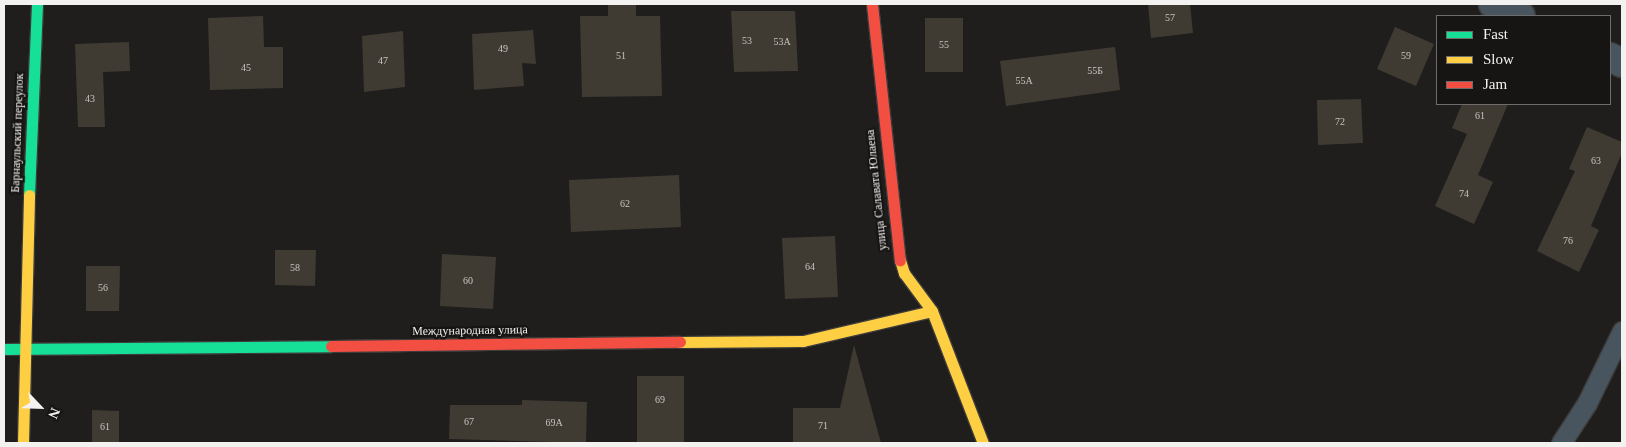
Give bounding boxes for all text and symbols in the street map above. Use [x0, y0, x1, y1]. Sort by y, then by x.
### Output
house number: 57 [1165, 12, 1175, 24]
legend [1436, 15, 1611, 105]
text: Fast [1483, 26, 1508, 42]
house number: 53 [742, 35, 752, 47]
house number: 53А [773, 36, 791, 48]
house number: 55 [939, 39, 949, 51]
house number: 49 [498, 43, 508, 55]
house number: 51 [616, 50, 626, 62]
house number: 59 [1401, 50, 1411, 62]
text: Slow [1483, 51, 1514, 67]
house number: 47 [378, 55, 388, 67]
house number: 45 [241, 62, 251, 74]
house number: 55Б [1087, 65, 1103, 77]
street label: Барнаульский переулок [9, 73, 27, 193]
house number: 55А [1015, 75, 1033, 87]
text: Jam [1483, 76, 1507, 92]
house number: 43 [85, 93, 95, 105]
house number: 61 [1475, 110, 1485, 122]
house number: 72 [1335, 116, 1345, 128]
street label: улица Салавата Юлаева [864, 129, 890, 251]
house number: 63 [1591, 155, 1601, 167]
house number: 74 [1459, 188, 1469, 200]
house number: 62 [620, 198, 630, 210]
house number: 76 [1563, 235, 1573, 247]
house number: 64 [805, 261, 815, 273]
house number: 58 [290, 262, 300, 274]
house number: 60 [463, 275, 473, 287]
house number: 56 [98, 282, 108, 294]
street label: Международная улица [412, 323, 528, 339]
north arrow [15, 382, 65, 432]
house number: 69 [655, 394, 665, 406]
text: N [45, 406, 63, 421]
house number: 67 [464, 416, 474, 428]
house number: 69А [545, 417, 563, 429]
house number: 71 [818, 420, 828, 432]
house number: 61 [100, 421, 110, 433]

